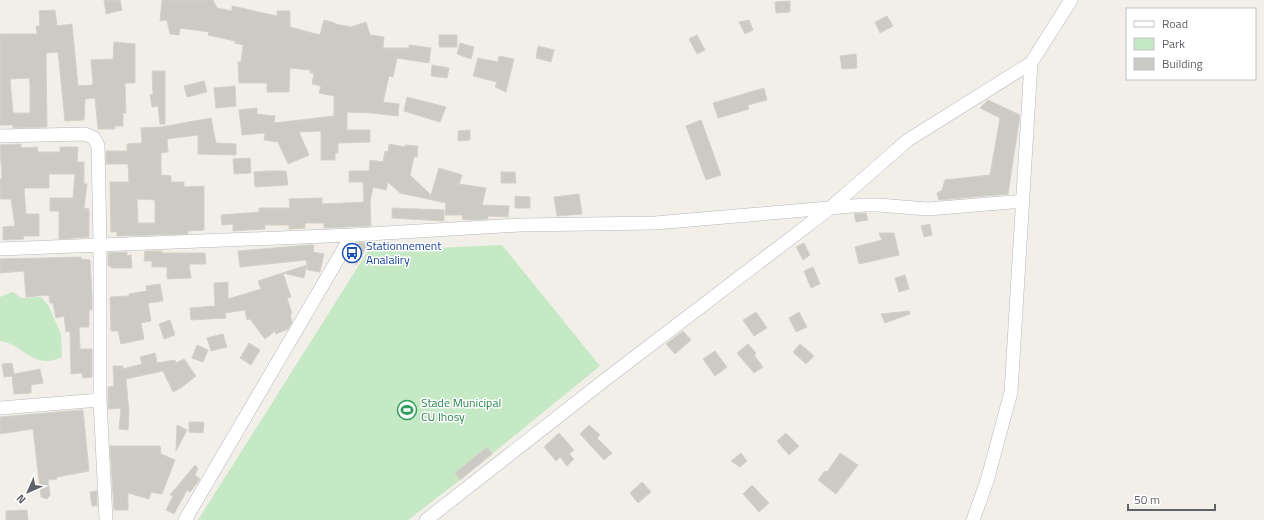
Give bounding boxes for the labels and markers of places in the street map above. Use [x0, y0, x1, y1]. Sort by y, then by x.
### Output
place label: Stationnement Analaliry [366, 236, 442, 269]
bus stop icon: Stationnement Analaliry [341, 242, 363, 264]
place label: Stade Municipal CU Ihosy [421, 393, 501, 426]
sports icon: Stade Municipal CU Ihosy [396, 399, 418, 421]

